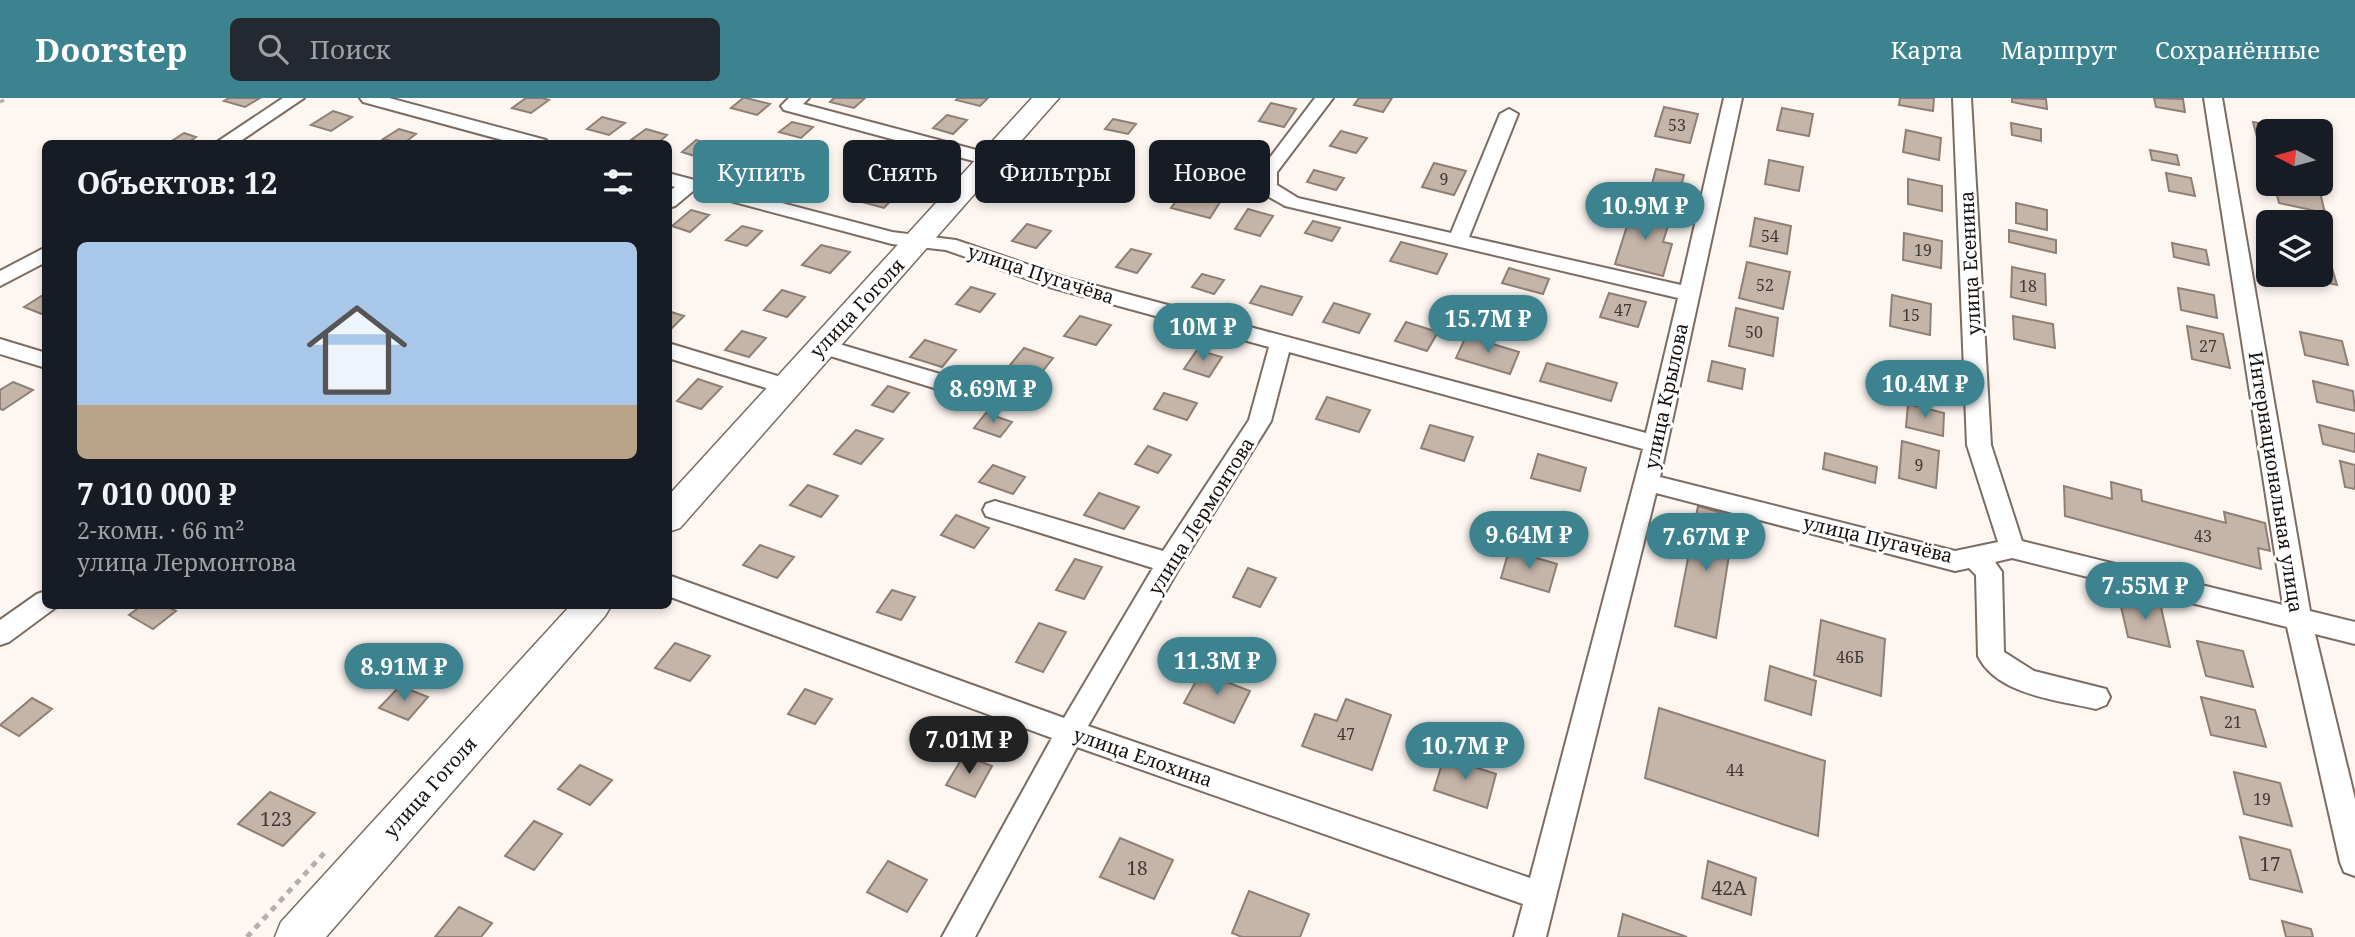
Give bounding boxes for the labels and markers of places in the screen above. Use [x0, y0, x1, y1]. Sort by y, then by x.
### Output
pin: 10.9M ₽ [1580, 183, 1710, 242]
pin: 15.7M ₽ [1423, 296, 1553, 355]
pin: 10M ₽ [1154, 303, 1252, 363]
pin: 10.4M ₽ [1860, 360, 1990, 420]
pin: 8.69M ₽ [928, 366, 1058, 425]
pin: 9.64M ₽ [1464, 512, 1594, 571]
pin: 7.67M ₽ [1641, 514, 1771, 573]
pin: 7.55M ₽ [2080, 562, 2210, 622]
pin: 11.3M ₽ [1152, 638, 1282, 697]
pin: 8.91M ₽ [339, 644, 469, 703]
pin: 7.01M ₽ [904, 716, 1034, 776]
pin: 10.7M ₽ [1400, 722, 1530, 782]

